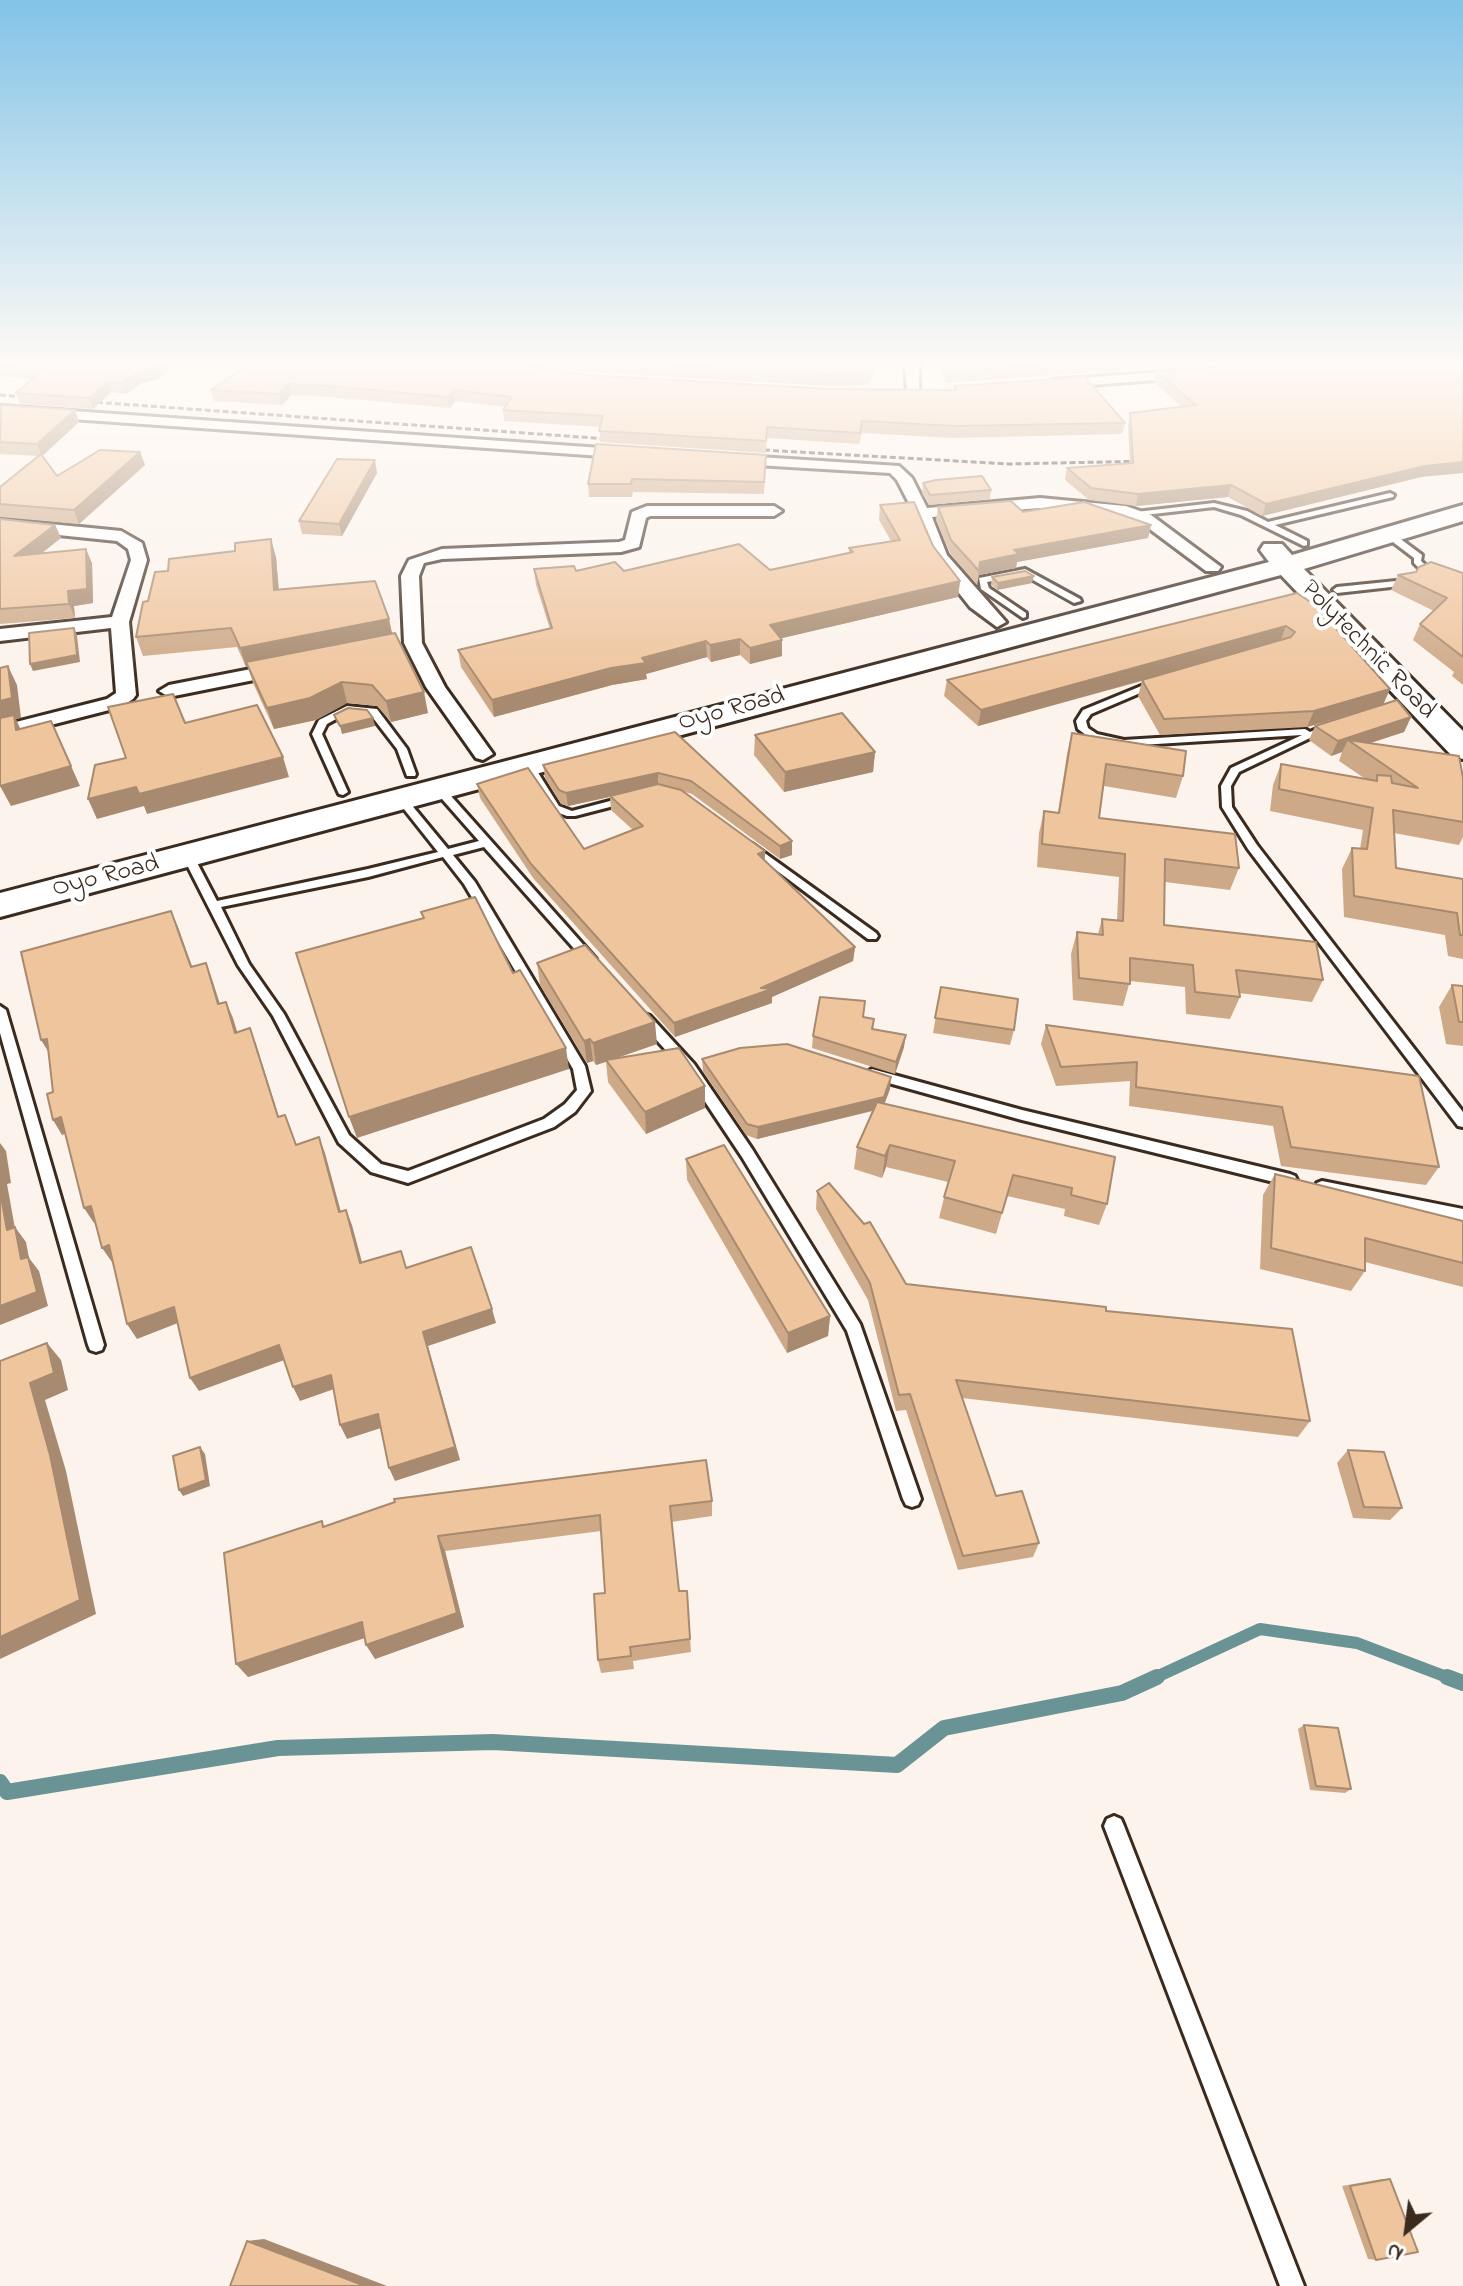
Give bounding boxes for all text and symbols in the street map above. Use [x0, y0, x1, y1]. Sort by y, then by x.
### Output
street label: Polytechnic Road [1293, 575, 1441, 727]
street label: Oyo Road [675, 682, 789, 740]
street label: Oyo Road [49, 850, 163, 906]
north arrow [1367, 2190, 1447, 2270]
text: N [1381, 2233, 1410, 2269]

